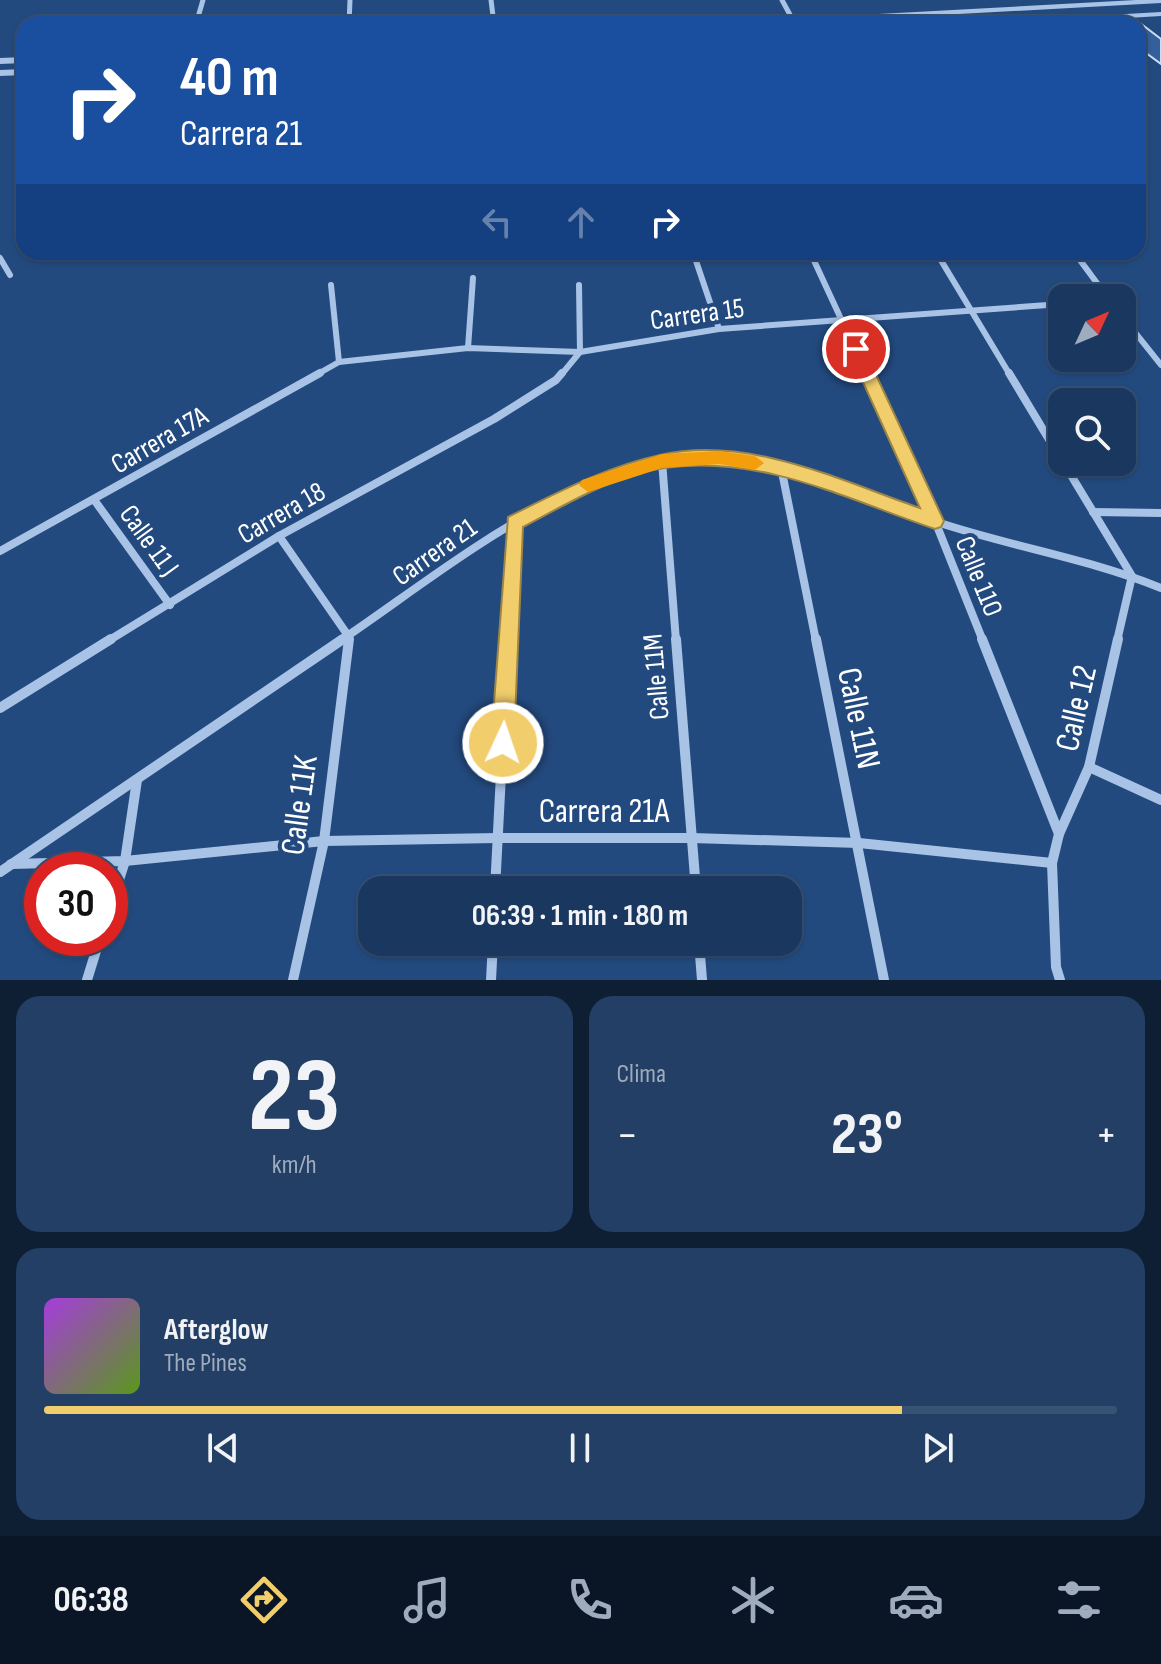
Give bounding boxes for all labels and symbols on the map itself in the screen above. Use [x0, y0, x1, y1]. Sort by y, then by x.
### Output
north arrow [1048, 284, 1136, 372]
street label: Carrera 15 [648, 292, 746, 337]
pin [822, 315, 890, 383]
street label: Carrera 17A [106, 399, 215, 481]
street label: Carrera 18 [232, 475, 331, 552]
street label: Calle 11 J [112, 499, 186, 583]
street label: Carrera 21 [386, 511, 483, 593]
street label: Calle 11O [948, 532, 1010, 621]
street label: Calle 11M [636, 632, 677, 721]
street label: Calle 12 [1047, 661, 1106, 755]
street label: Calle 11N [828, 664, 889, 773]
position arrow [461, 701, 545, 785]
street label: Calle 11K [272, 752, 327, 858]
street label: Carrera 21A [539, 791, 670, 832]
speed limit sign: 30 [24, 852, 128, 956]

